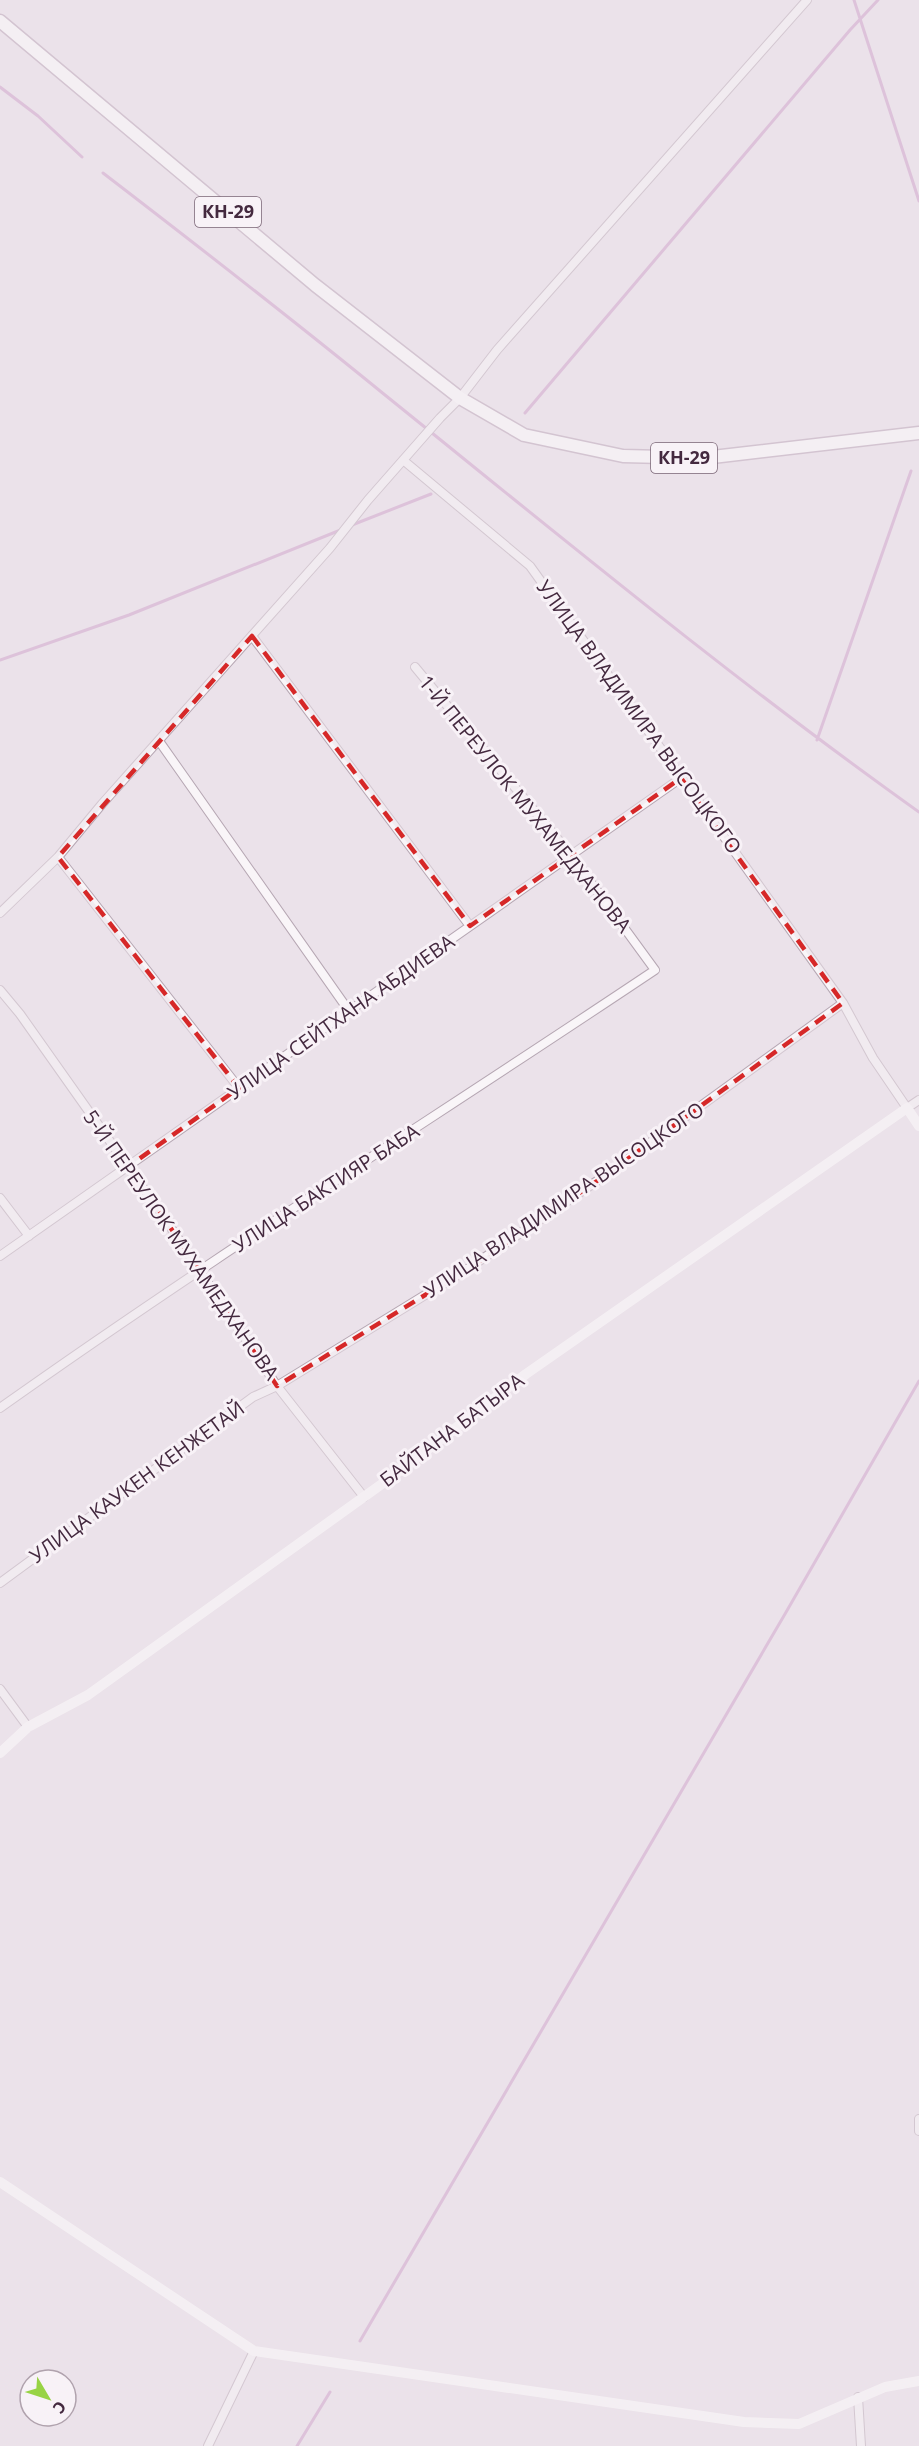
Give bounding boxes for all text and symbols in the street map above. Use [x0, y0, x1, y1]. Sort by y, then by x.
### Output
road number: КН-29 [195, 197, 261, 227]
road number: КН-29 [651, 443, 717, 473]
street label: УЛИЦА ВЛАДИМИРА ВЫСОЦКОГО [531, 574, 748, 859]
street label: 1-Й ПЕРЕУЛОК МУХАМЕДХАНОВА [413, 669, 638, 938]
street label: УЛИЦА СЕЙТХАНА АБДИЕВА [222, 928, 460, 1105]
street label: УЛИЦА ВЛАДИМИРА ВЫСОЦКОГО [418, 1095, 709, 1304]
street label: 5-Й ПЕРЕУЛОК МУХАМЕДХАНОВА [77, 1104, 286, 1385]
street label: УЛИЦА БАКТИЯР БАБА [227, 1117, 424, 1258]
street label: БАЙТАНА БАТЫРА [374, 1366, 530, 1493]
street label: УЛИЦА КАУКЕН КЕНЖЕТАЙ [24, 1394, 250, 1569]
north arrow [18, 2368, 78, 2428]
text: С [48, 2397, 71, 2418]

